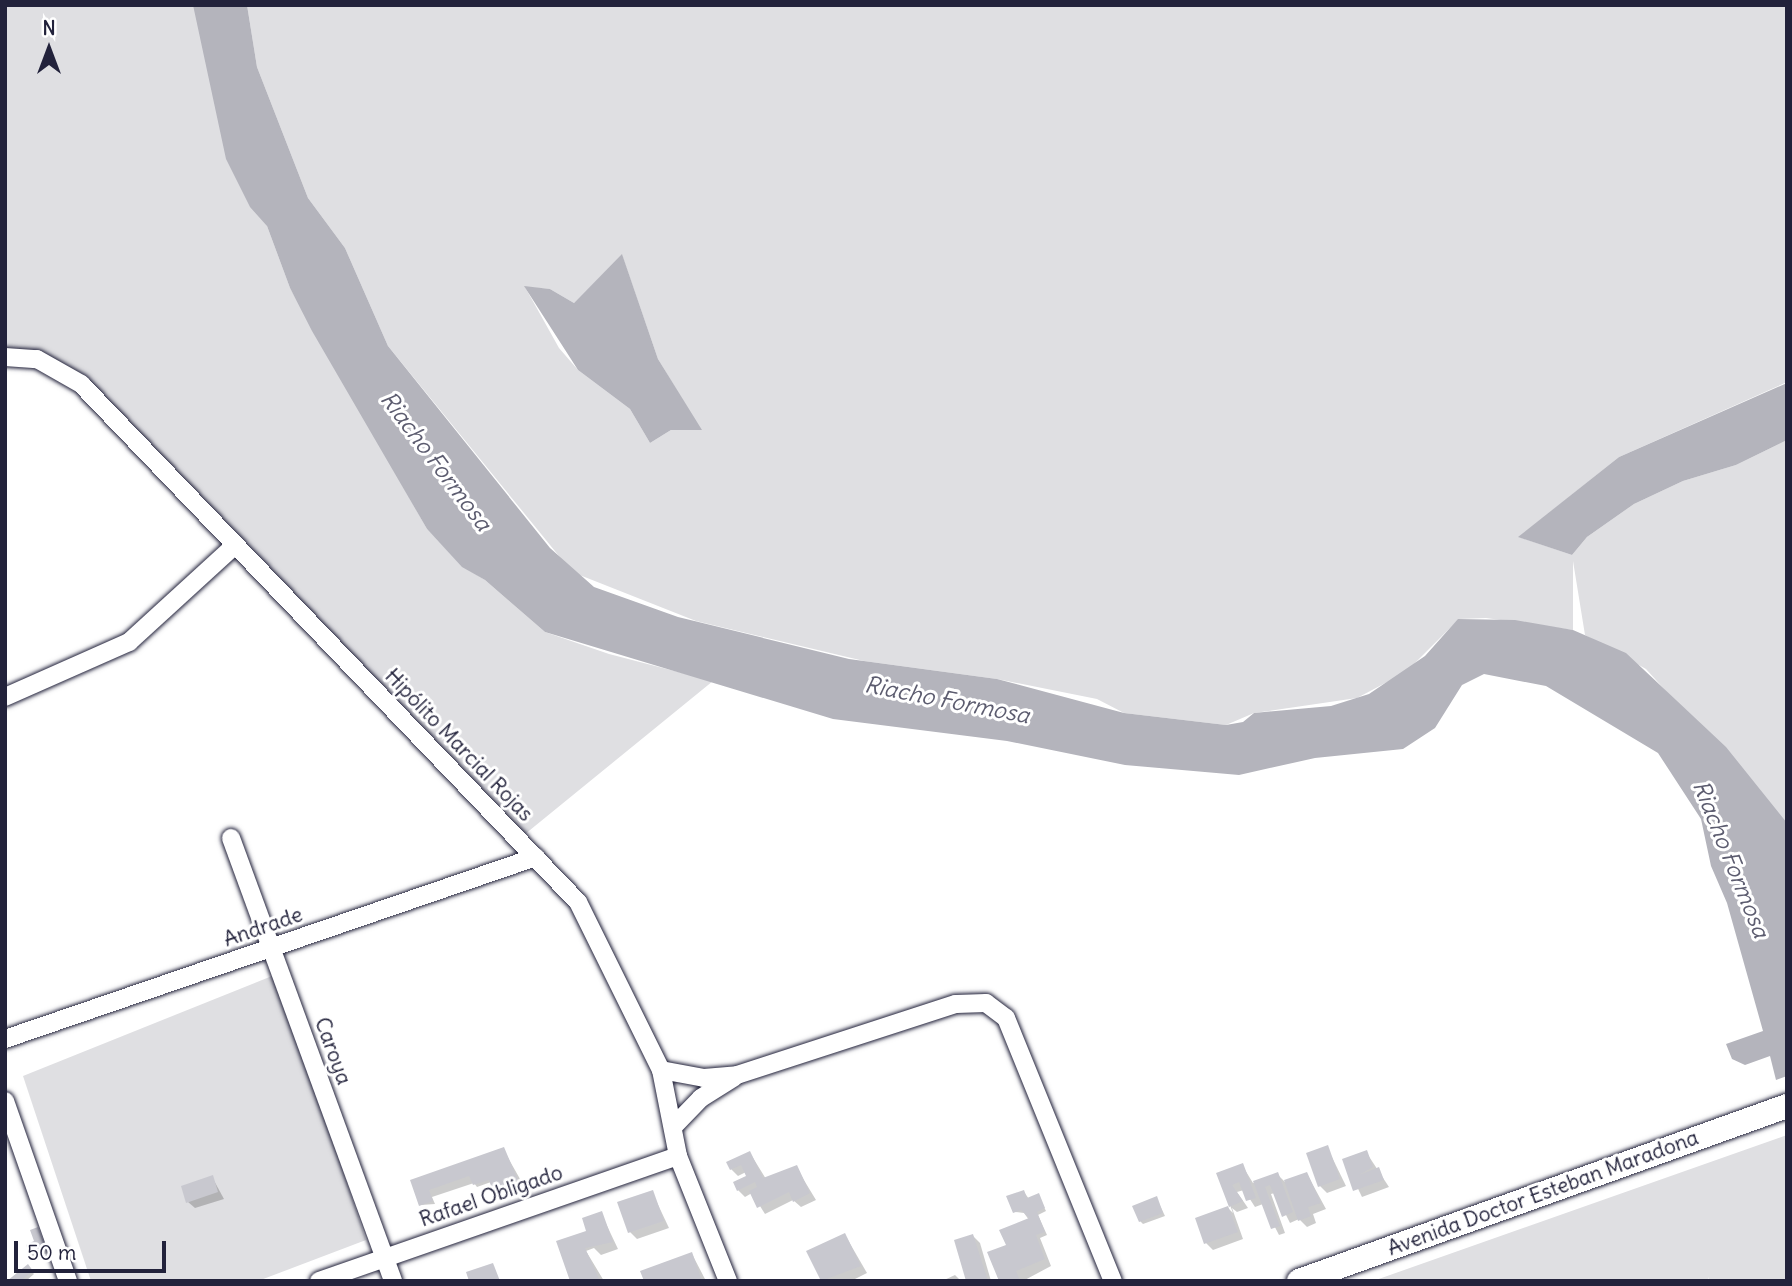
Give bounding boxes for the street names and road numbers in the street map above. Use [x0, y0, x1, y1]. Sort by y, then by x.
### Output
street label: Hipólito Marcial Rojas [380, 663, 538, 827]
street label: Andrade [220, 902, 306, 952]
street label: Caroya [309, 1014, 357, 1088]
street label: Avenida Doctor Esteban Maradona [1384, 1125, 1702, 1261]
street label: Rafael Obligado [416, 1160, 566, 1232]

